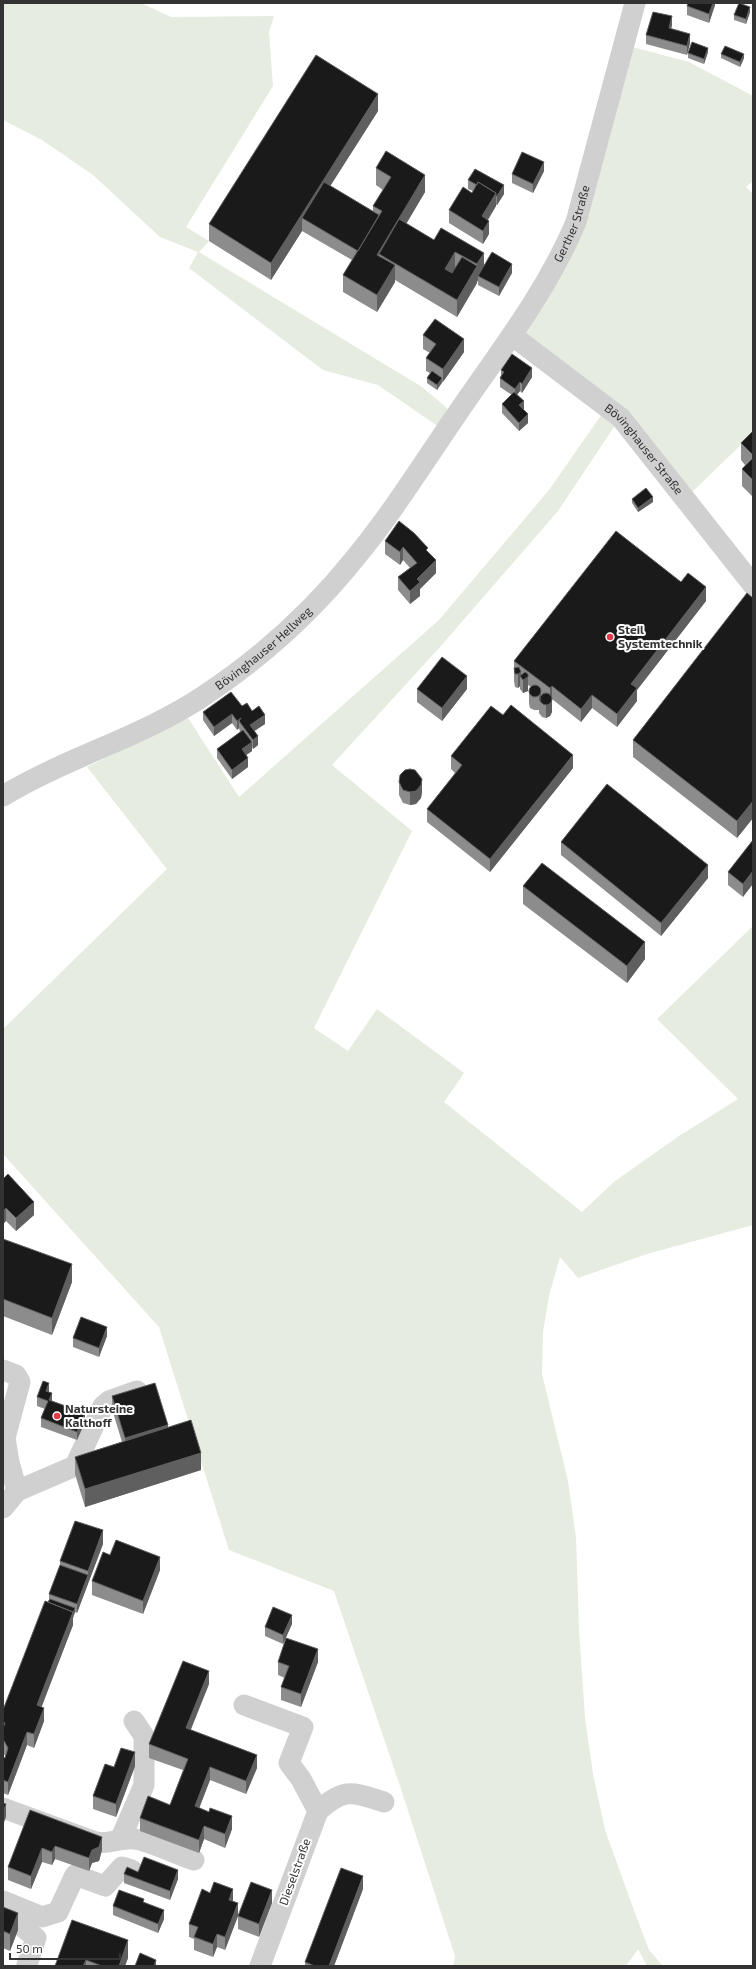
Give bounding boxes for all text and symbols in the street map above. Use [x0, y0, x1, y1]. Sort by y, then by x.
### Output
street label: Gerther Straße [550, 183, 592, 264]
street label: Bövinghauser Straße [602, 400, 687, 497]
street label: Bövinghauser Hellweg [212, 603, 314, 692]
place label: Steil Systemtechnik [618, 622, 703, 651]
marker: Steil Systemtechnik [605, 632, 615, 642]
place label: Natursteine Kalthoff [65, 1401, 133, 1429]
marker: Natursteine Kalthoff [52, 1411, 62, 1421]
street label: Dieselstraße [275, 1836, 313, 1907]
scale bar [10, 1935, 120, 1961]
text: 50 m [16, 1941, 43, 1955]

